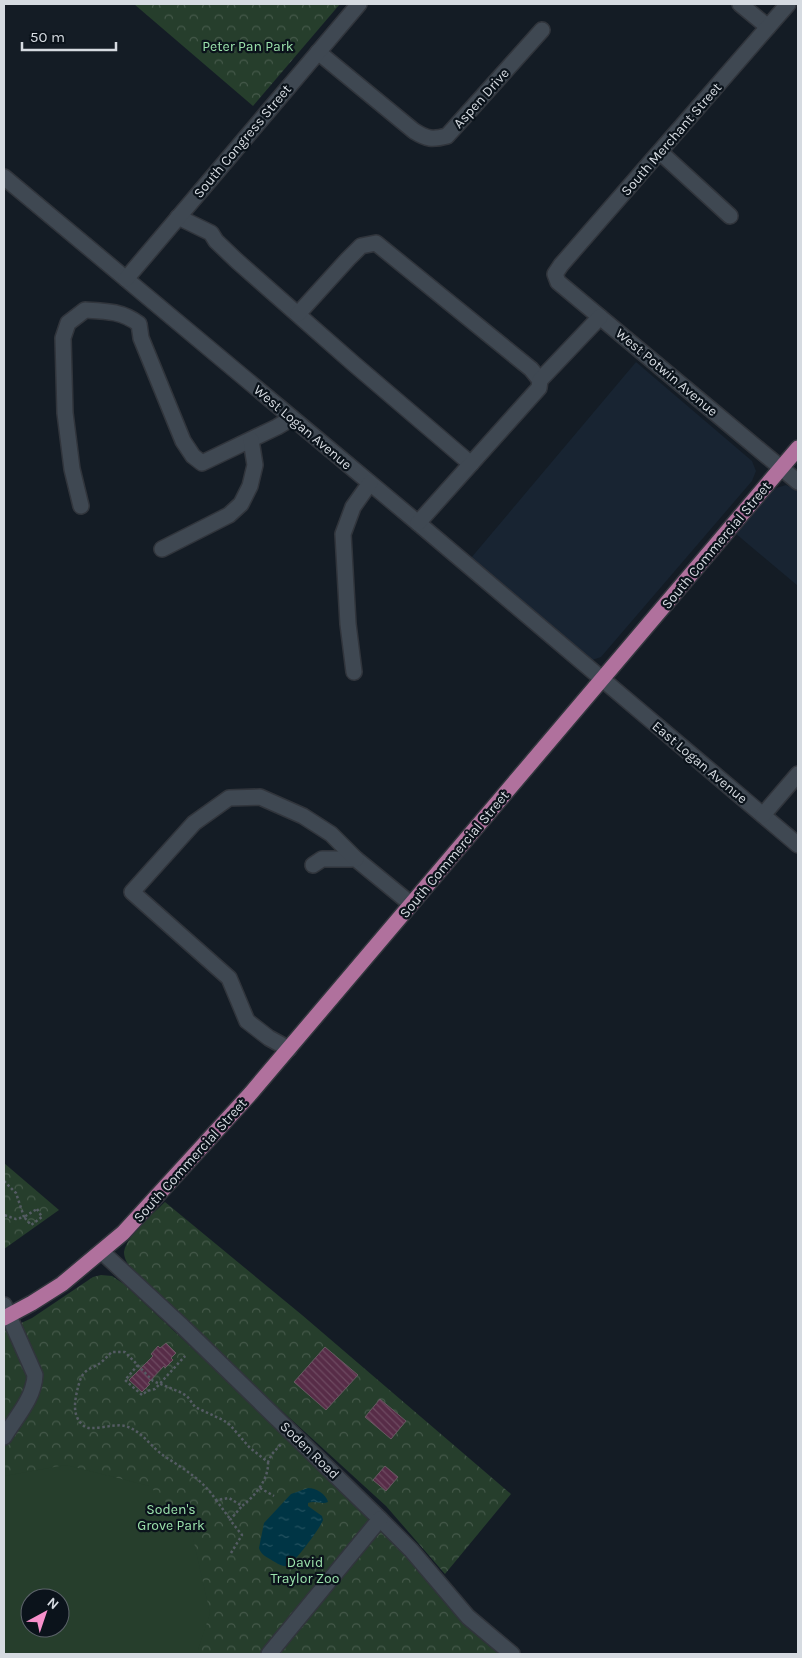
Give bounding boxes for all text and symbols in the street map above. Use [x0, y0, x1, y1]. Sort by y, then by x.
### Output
scale bar [22, 20, 116, 52]
text: 50 m [30, 28, 65, 46]
park label: Peter Pan Park [202, 38, 294, 55]
street label: Aspen Drive [450, 65, 513, 132]
street label: South Merchant Street [618, 79, 725, 199]
street label: South Congress Street [190, 81, 295, 202]
street label: West Potwin Avenue [612, 325, 721, 420]
street label: West Logan Avenue [250, 381, 355, 473]
street label: South Commercial Street [658, 478, 775, 612]
street label: East Logan Avenue [649, 718, 751, 807]
street label: South Commercial Street [396, 787, 513, 921]
street label: South Commercial Street [130, 1095, 251, 1226]
street label: Soden Road [277, 1418, 343, 1483]
park label: Soden's Grove Park [137, 1501, 205, 1534]
park label: David Traylor Zoo [271, 1554, 339, 1587]
north arrow [20, 1588, 70, 1638]
text: N [44, 1594, 62, 1613]

